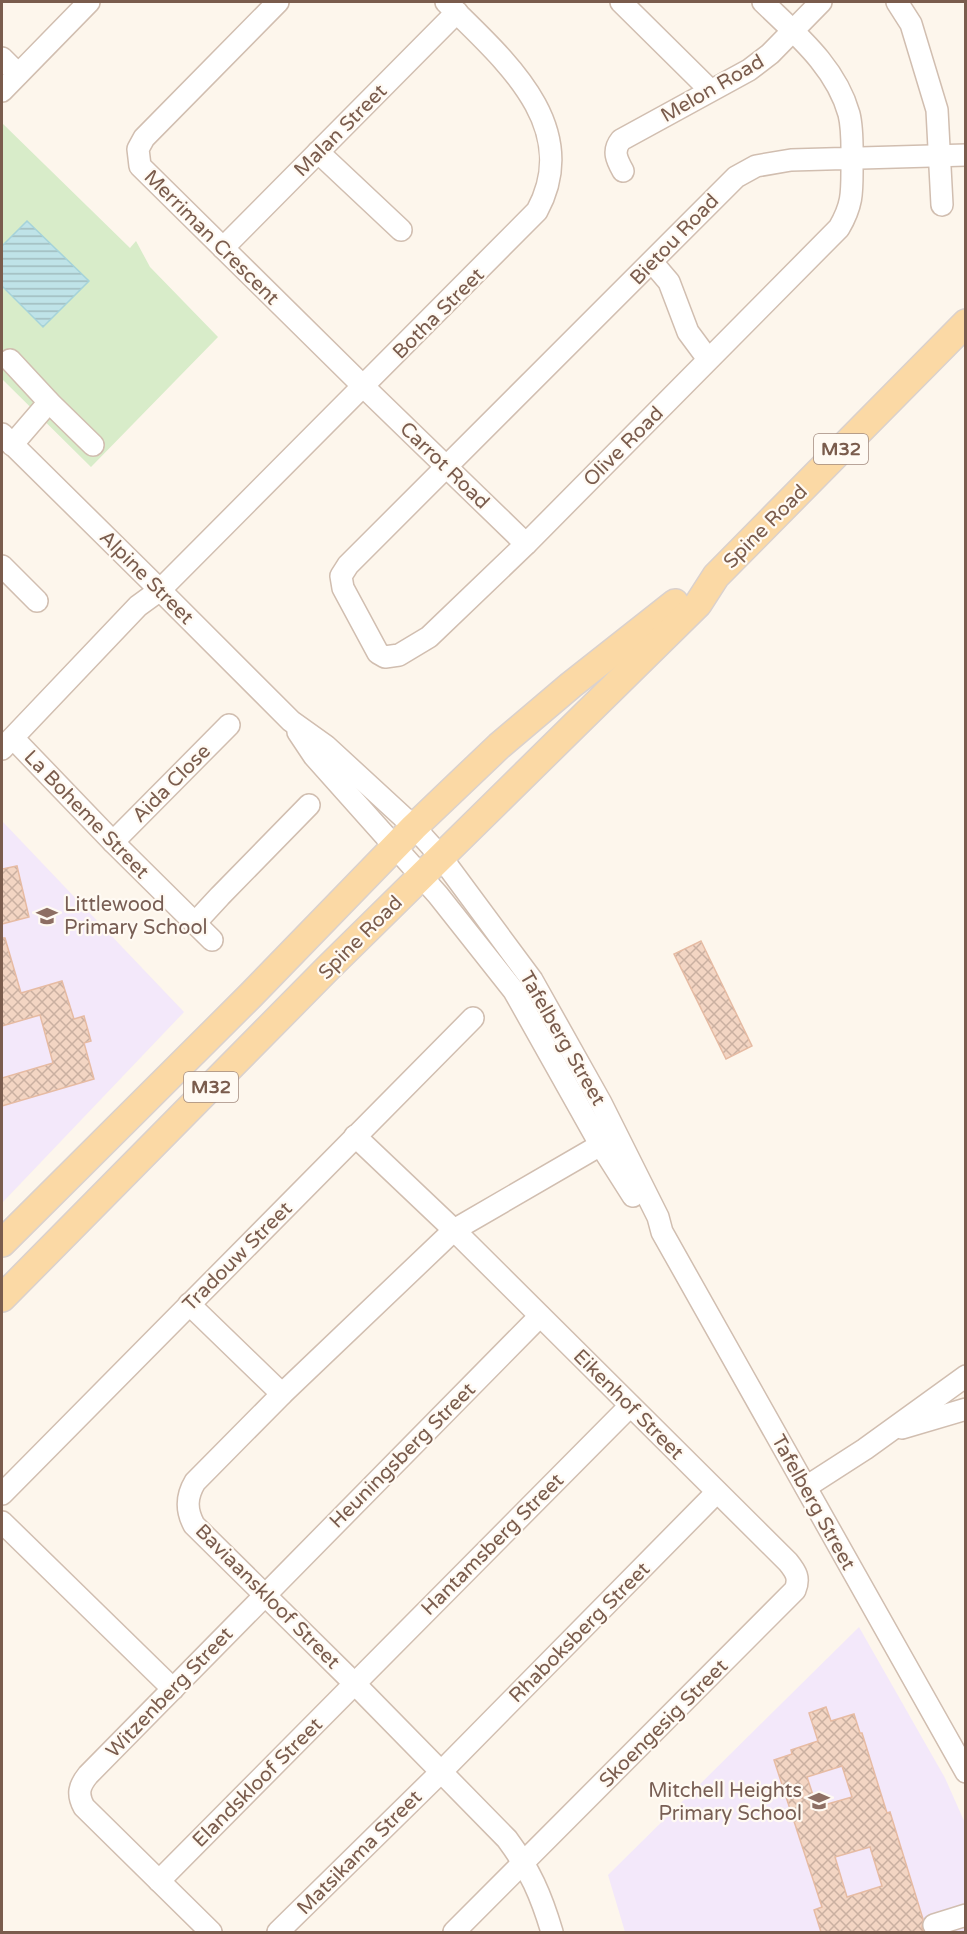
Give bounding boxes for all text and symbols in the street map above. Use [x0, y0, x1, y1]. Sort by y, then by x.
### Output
street label: Melon Road [657, 50, 768, 128]
street label: Malan Street [289, 79, 392, 182]
street label: Merriman Crescent [139, 165, 284, 310]
street label: Bietou Road [625, 189, 724, 290]
street label: Botha Street [388, 263, 490, 364]
street label: Olive Road [579, 402, 669, 492]
street label: Carrot Road [394, 417, 494, 514]
road number: M32 [814, 434, 868, 464]
street label: Spine Road [719, 480, 813, 574]
street label: Alpine Street [94, 526, 199, 630]
street label: Aida Close [128, 740, 216, 828]
street label: La Boheme Street [19, 745, 154, 884]
street label: Spine Road [314, 891, 408, 985]
place label: Littlewood Primary School [64, 893, 208, 940]
school or university icon: Littlewood Primary School [35, 904, 59, 928]
street label: Tafelberg Street [514, 967, 611, 1110]
road number: M32 [184, 1072, 238, 1102]
street label: Tradouw Street [178, 1197, 298, 1316]
street label: Eikenhof Street [568, 1345, 689, 1465]
street label: Heuningsberg Street [325, 1378, 481, 1534]
street label: Tafelberg Street [766, 1431, 860, 1575]
street label: Hantamsberg Street [417, 1468, 569, 1621]
street label: Baviaanskloof Street [190, 1519, 345, 1674]
street label: Rhaboksberg Street [504, 1557, 655, 1708]
street label: Witzenberg Street [101, 1622, 238, 1763]
street label: Skoengesig Street [594, 1654, 733, 1793]
street label: Elandskloof Street [188, 1713, 328, 1853]
place label: Mitchell Heights Primary School [648, 1779, 802, 1826]
street label: Matsikama Street [292, 1785, 427, 1920]
school or university icon: Mitchell Heights Primary School [807, 1789, 831, 1813]

